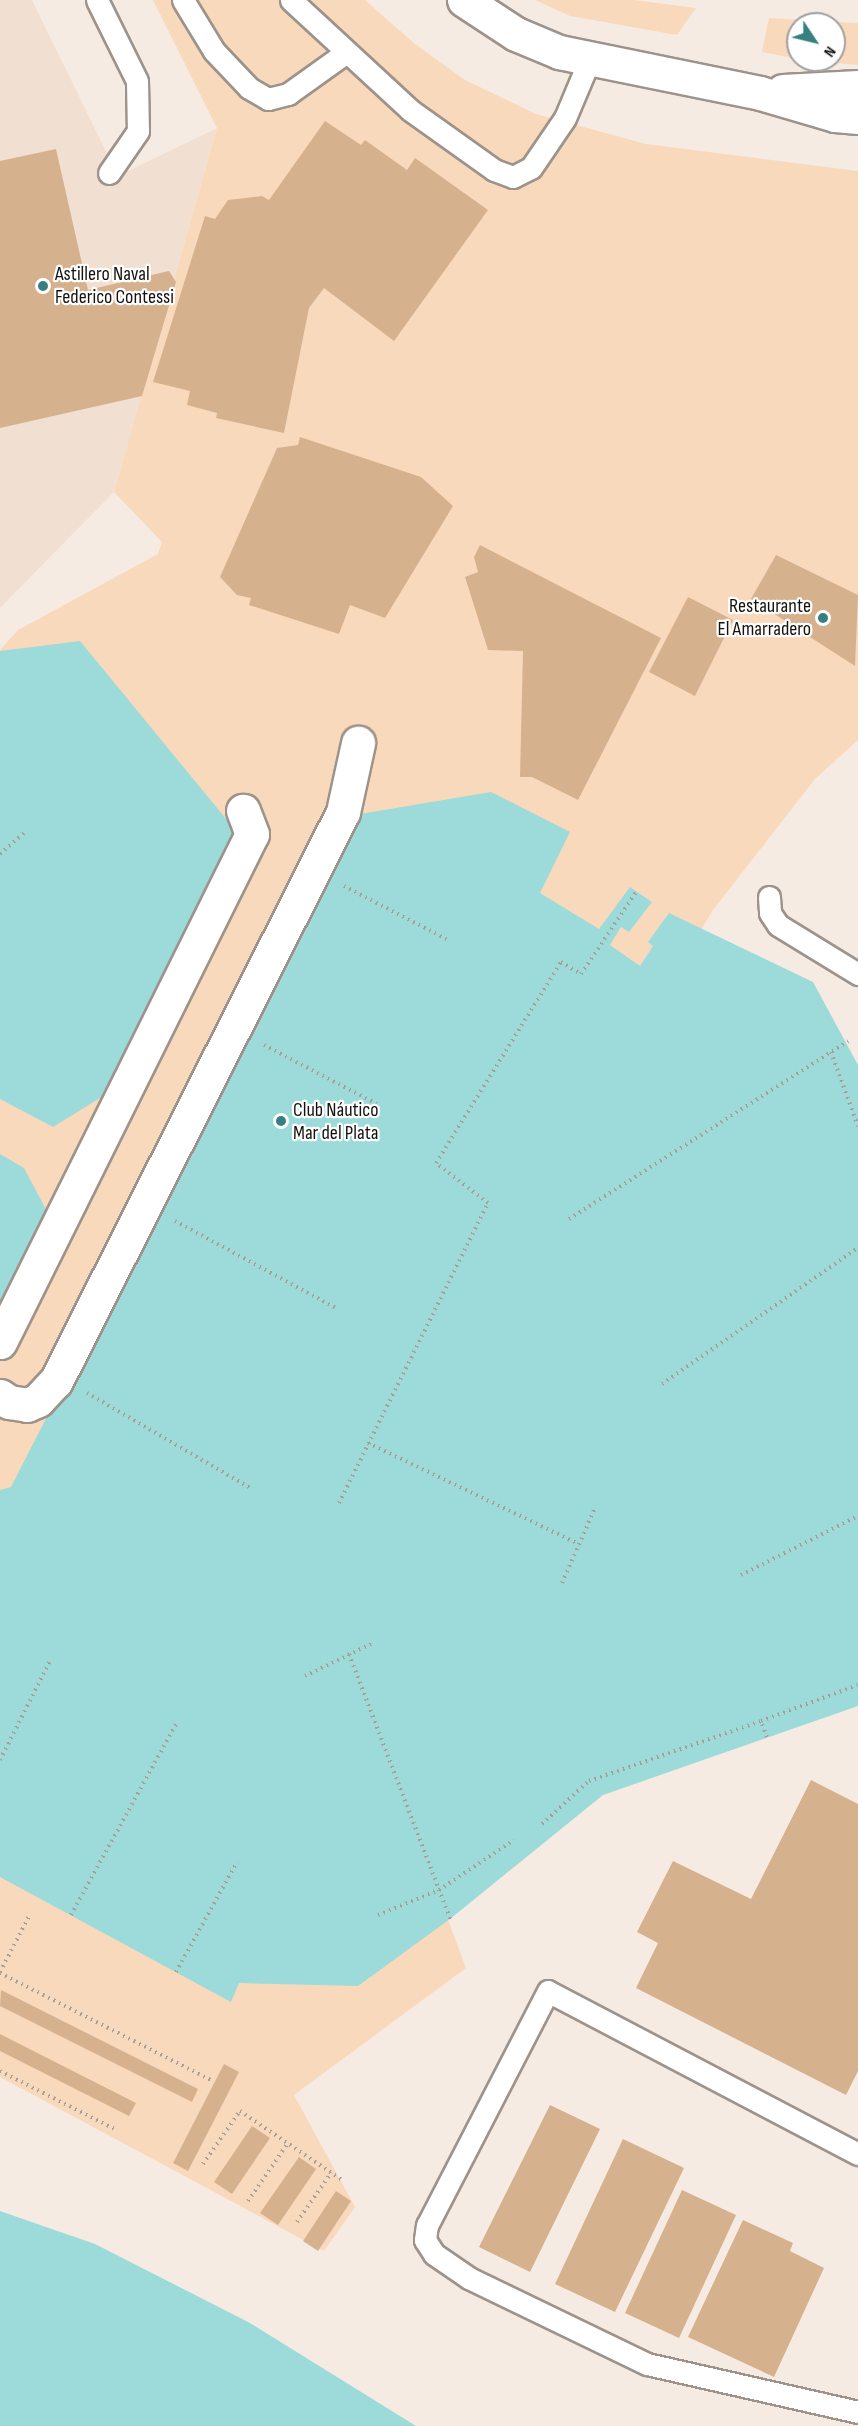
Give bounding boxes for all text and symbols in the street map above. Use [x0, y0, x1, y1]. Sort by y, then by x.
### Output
north arrow [786, 12, 846, 72]
text: N [819, 43, 840, 60]
place label: Astillero Naval Federico Contessi [55, 262, 174, 309]
marker: Astillero Naval Federico Contessi [36, 279, 50, 293]
place label: Restaurante El Amarradero [717, 594, 811, 641]
marker: Restaurante El Amarradero [816, 611, 830, 625]
place label: Club Náutico Mar del Plata [293, 1098, 379, 1145]
marker: Club Náutico Mar del Plata [274, 1114, 288, 1128]

